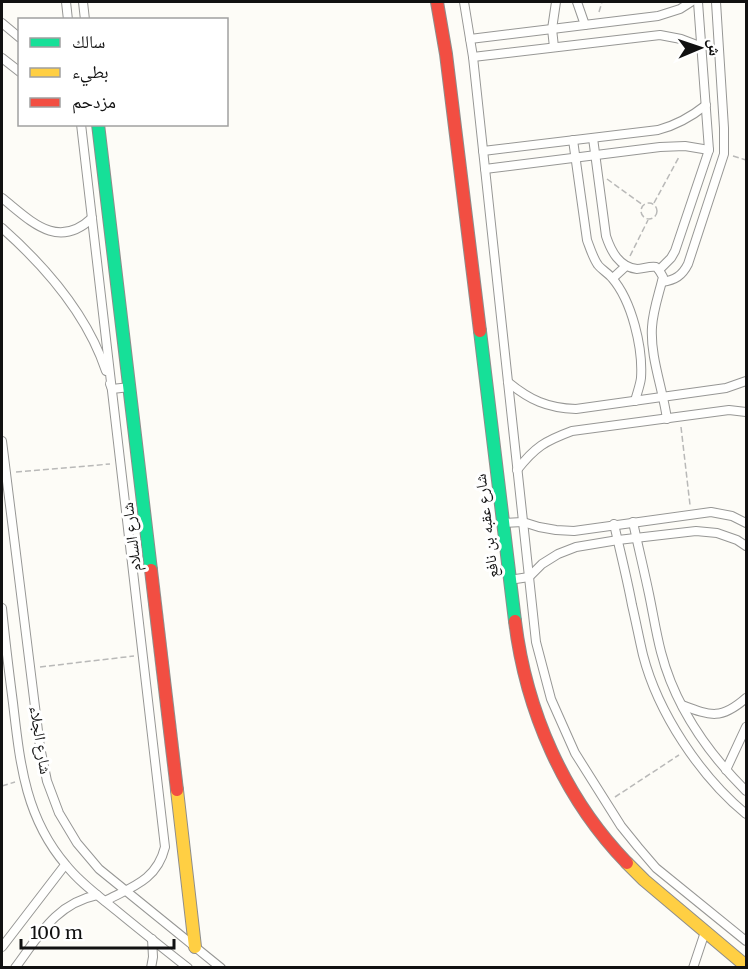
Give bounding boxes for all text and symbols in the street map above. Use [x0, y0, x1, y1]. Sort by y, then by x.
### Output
legend [18, 18, 228, 126]
north arrow [670, 18, 730, 78]
text: سالك [72, 30, 105, 53]
text: ش [705, 39, 725, 56]
text: بطيء [72, 60, 109, 87]
text: مزدحم [72, 90, 116, 114]
street label: شارع عقبه بن نافع [470, 473, 503, 579]
street label: شارع السلام [117, 501, 146, 573]
street label: شارع الجلاء [25, 704, 56, 776]
scale bar [21, 912, 174, 950]
text: 100 m [30, 921, 83, 944]

